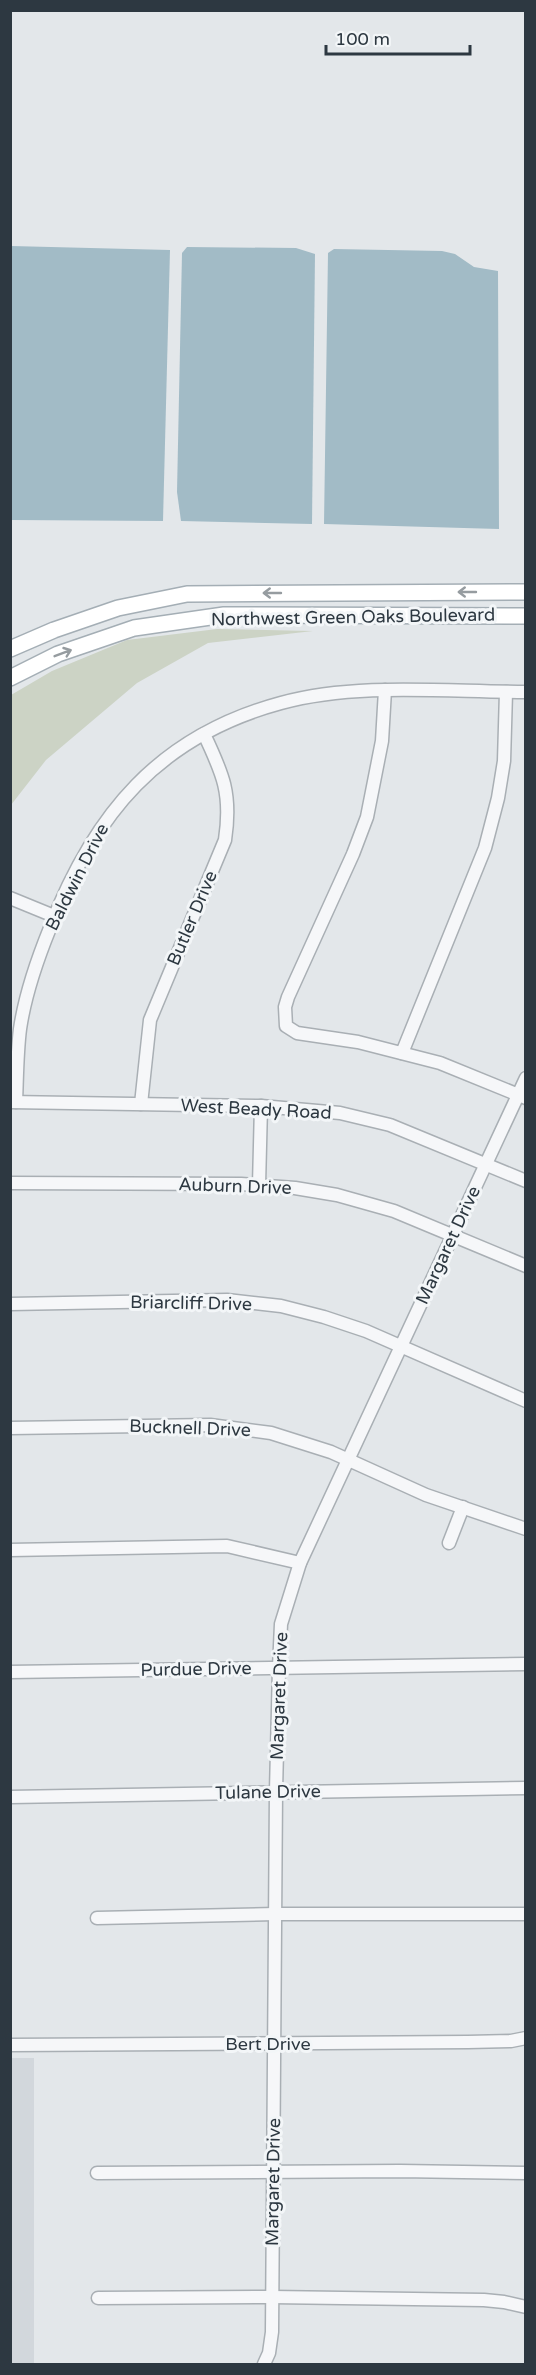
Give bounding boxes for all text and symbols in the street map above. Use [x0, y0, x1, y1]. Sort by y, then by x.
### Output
scale bar [326, 18, 470, 56]
text: 100 m [335, 28, 390, 50]
one-way arrow [458, 586, 478, 598]
one-way arrow [263, 587, 283, 599]
street label: Northwest Green Oaks Boulevard [211, 604, 495, 630]
one-way arrow [53, 647, 72, 658]
street label: Baldwin Drive [41, 820, 113, 934]
street label: Butler Drive [162, 867, 222, 969]
street label: West Beady Road [180, 1094, 332, 1124]
street label: Auburn Drive [178, 1173, 292, 1199]
street label: Margaret Drive [411, 1182, 485, 1308]
street label: Briarcliff Drive [130, 1291, 252, 1315]
street label: Bucknell Drive [129, 1415, 251, 1441]
street label: Margaret Drive [266, 1631, 292, 1761]
street label: Purdue Drive [140, 1657, 252, 1681]
street label: Tulane Drive [215, 1780, 321, 1804]
street label: Bert Drive [225, 2033, 311, 2055]
street label: Margaret Drive [261, 2118, 285, 2246]

